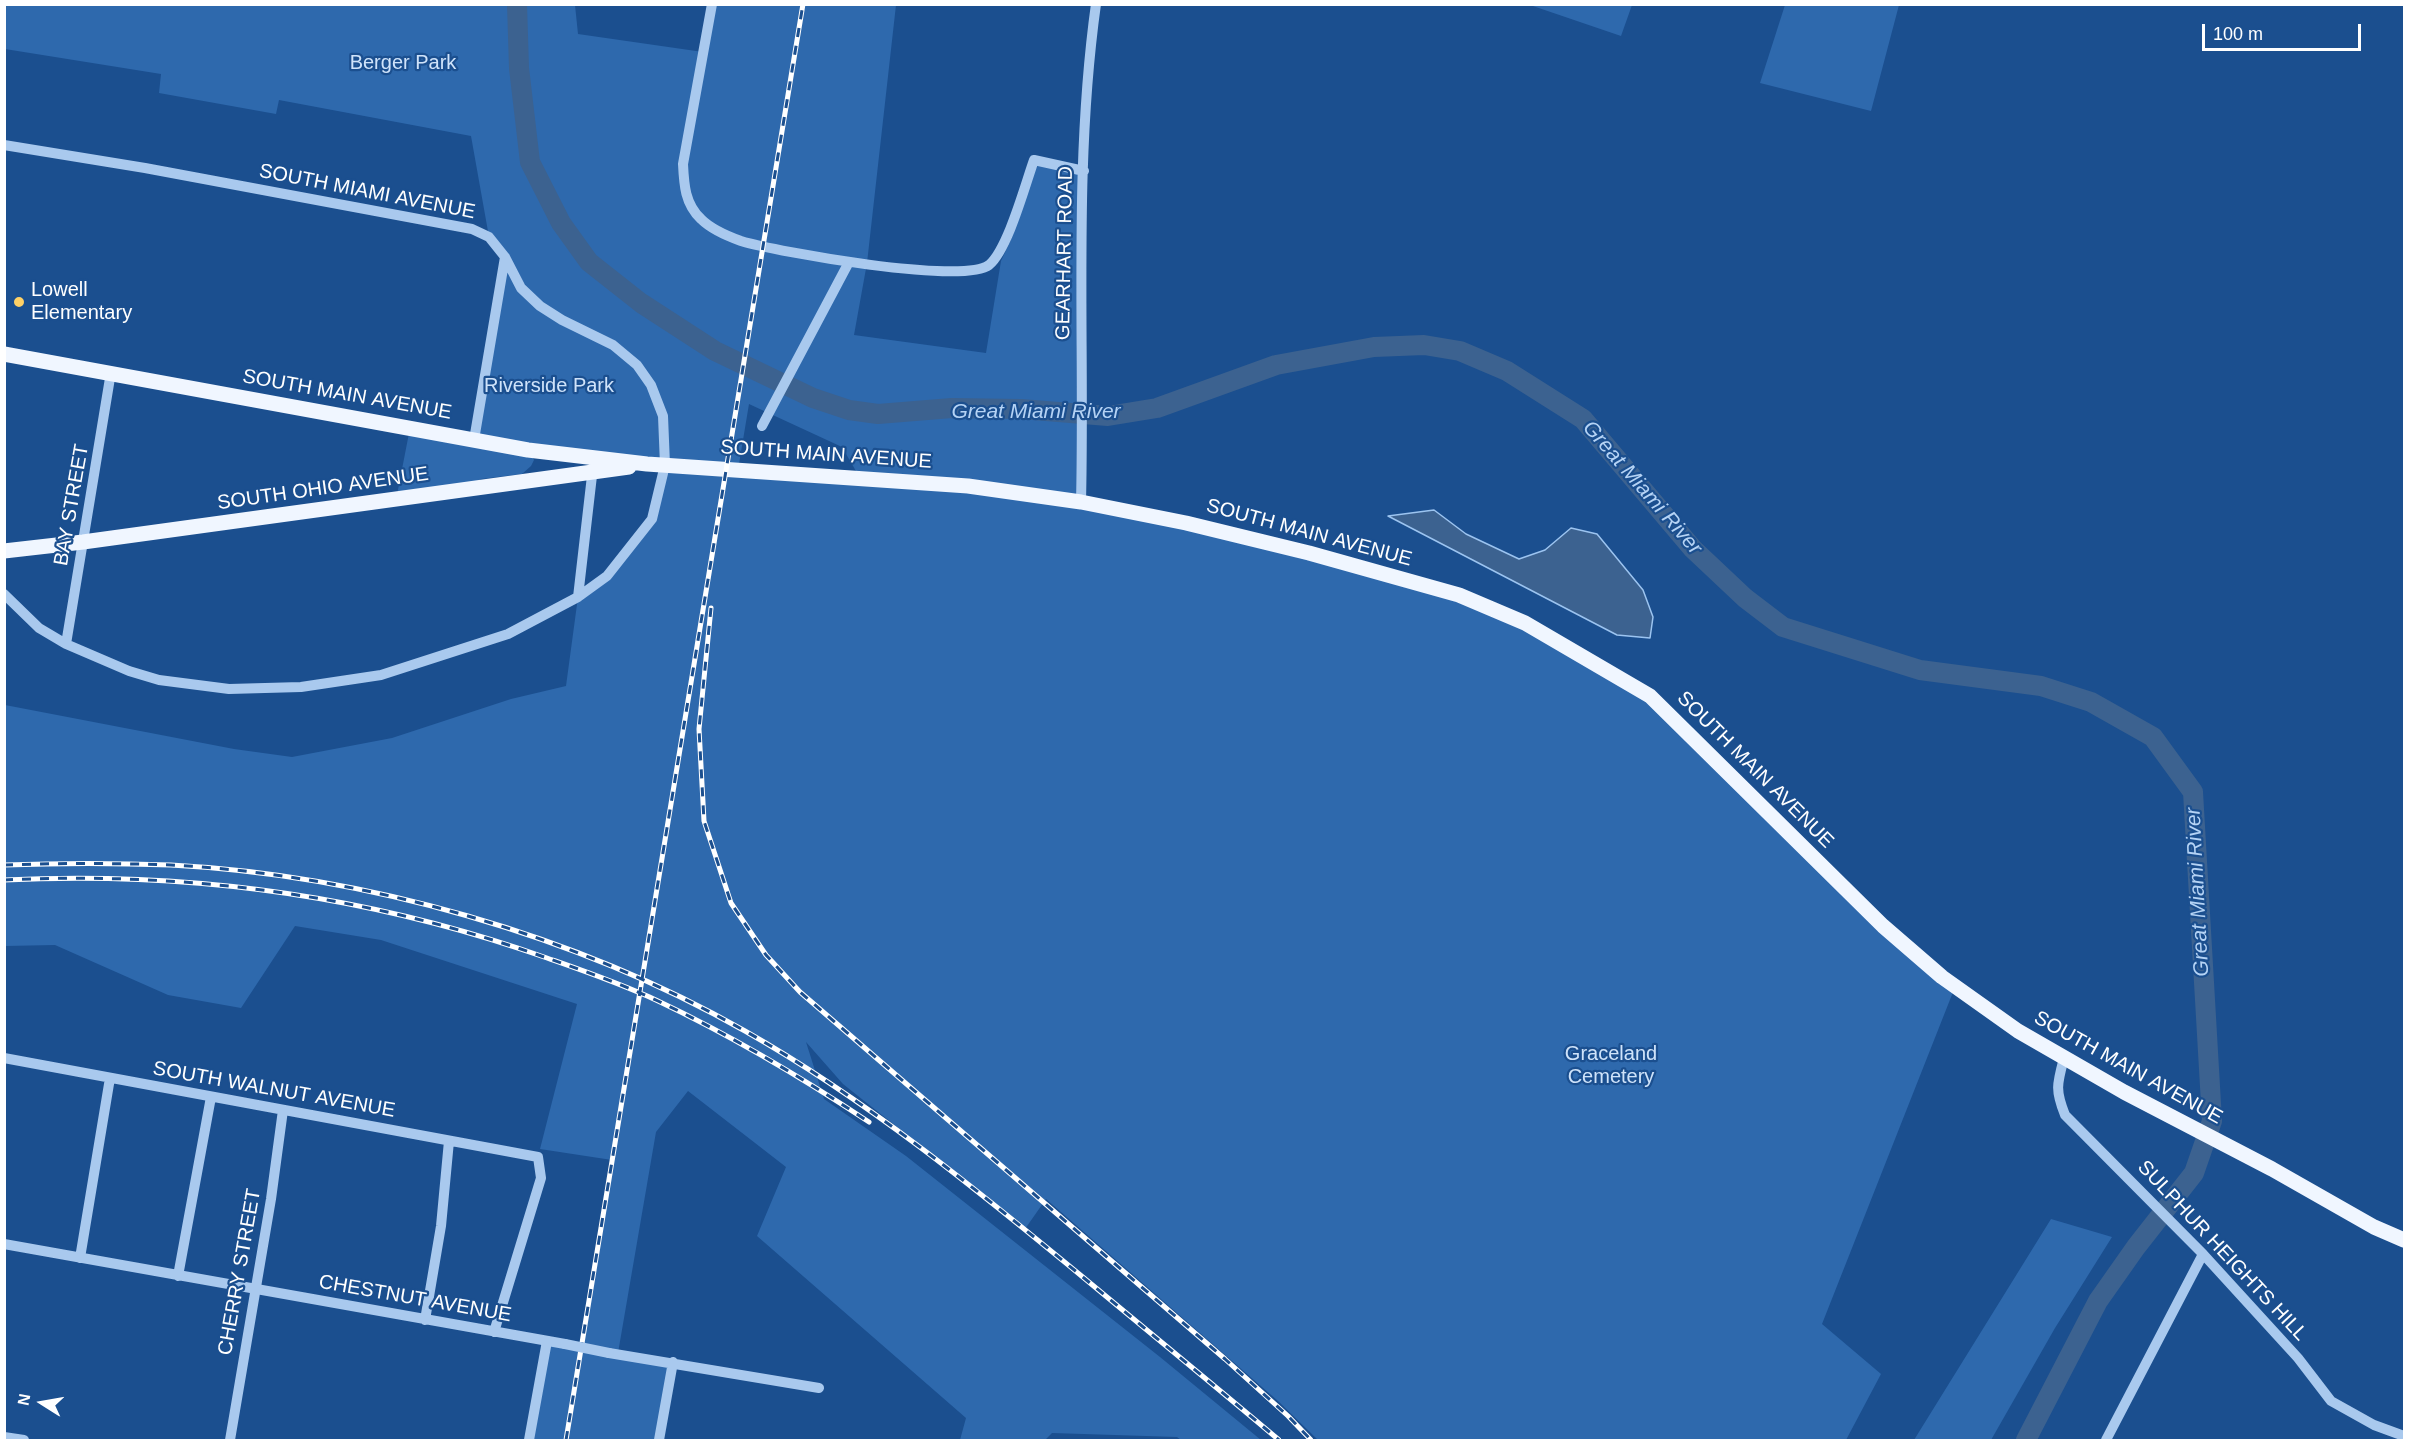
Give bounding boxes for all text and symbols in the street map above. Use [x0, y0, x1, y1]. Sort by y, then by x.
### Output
scale bar [2205, 12, 2364, 50]
text: 100 m [2213, 24, 2263, 44]
park label: Berger Park [350, 51, 456, 75]
street label: SOUTH MIAMI AVENUE [257, 159, 477, 225]
street label: GEARHART ROAD [1051, 166, 1079, 340]
place label: Lowell Elementary [31, 278, 132, 325]
marker: Lowell Elementary [12, 295, 26, 309]
street label: SOUTH MAIN AVENUE [241, 365, 453, 425]
park label: Riverside Park [484, 374, 614, 398]
water label: Great Miami River [951, 399, 1121, 425]
water label: Great Miami River [1577, 416, 1707, 560]
street label: SOUTH MAIN AVENUE [719, 436, 933, 474]
street label: BAY STREET [50, 442, 94, 568]
street label: SOUTH OHIO AVENUE [216, 462, 430, 516]
street label: SOUTH MAIN AVENUE [1204, 494, 1414, 572]
street label: SOUTH MAIN AVENUE [1672, 687, 1838, 853]
water label: Great Miami River [2181, 807, 2215, 977]
street label: SOUTH MAIN AVENUE [2030, 1006, 2226, 1130]
park label: Graceland Cemetery [1565, 1042, 1657, 1089]
street label: SOUTH WALNUT AVENUE [151, 1057, 397, 1123]
street label: SULPHUR HEIGHTS HILL [2132, 1156, 2312, 1346]
street label: CHERRY STREET [214, 1187, 266, 1357]
street label: CHESTNUT AVENUE [317, 1270, 513, 1328]
north arrow [12, 1373, 72, 1433]
text: N [14, 1392, 33, 1407]

